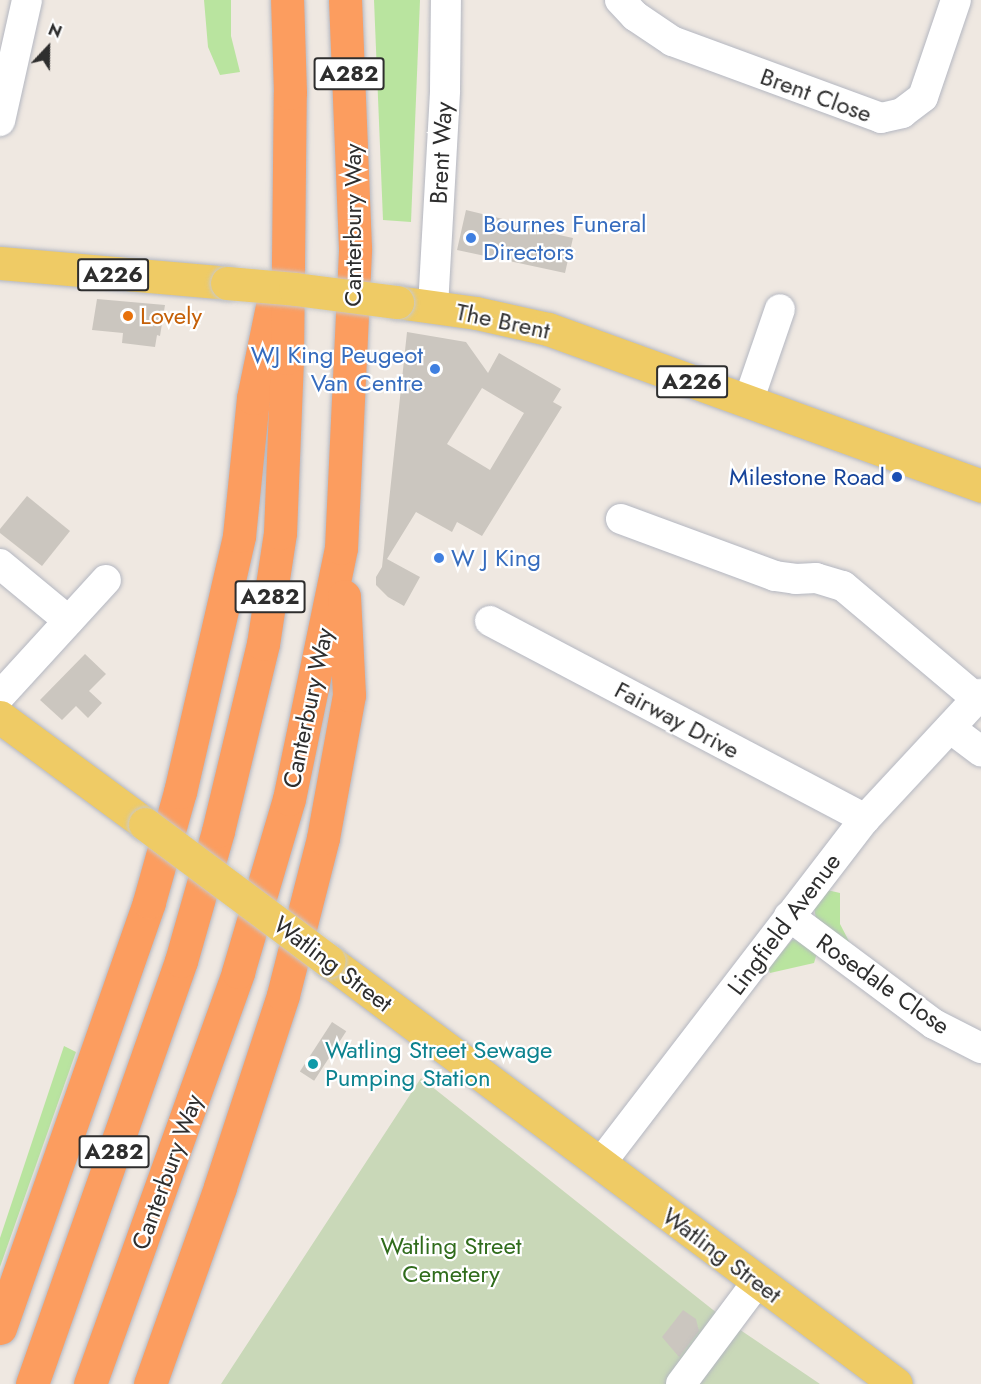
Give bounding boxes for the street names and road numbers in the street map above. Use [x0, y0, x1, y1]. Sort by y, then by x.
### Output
road number: A282 [313, 55, 385, 93]
street label: Brent Close [756, 62, 876, 128]
street label: Brent Way [424, 101, 458, 205]
street label: Canterbury Way [339, 143, 367, 307]
road number: A226 [77, 256, 149, 294]
street label: The Brent [453, 297, 553, 345]
road number: A226 [656, 363, 728, 401]
road number: A282 [234, 578, 306, 616]
street label: Canterbury Way [277, 625, 339, 791]
street label: Fairway Drive [610, 675, 744, 765]
street label: Lingfield Avenue [721, 847, 847, 1001]
street label: Watling Street [268, 910, 398, 1018]
street label: Rosedale Close [811, 927, 955, 1041]
street label: Canterbury Way [126, 1090, 208, 1254]
road number: A282 [78, 1133, 150, 1171]
street label: Watling Street [657, 1201, 787, 1309]

